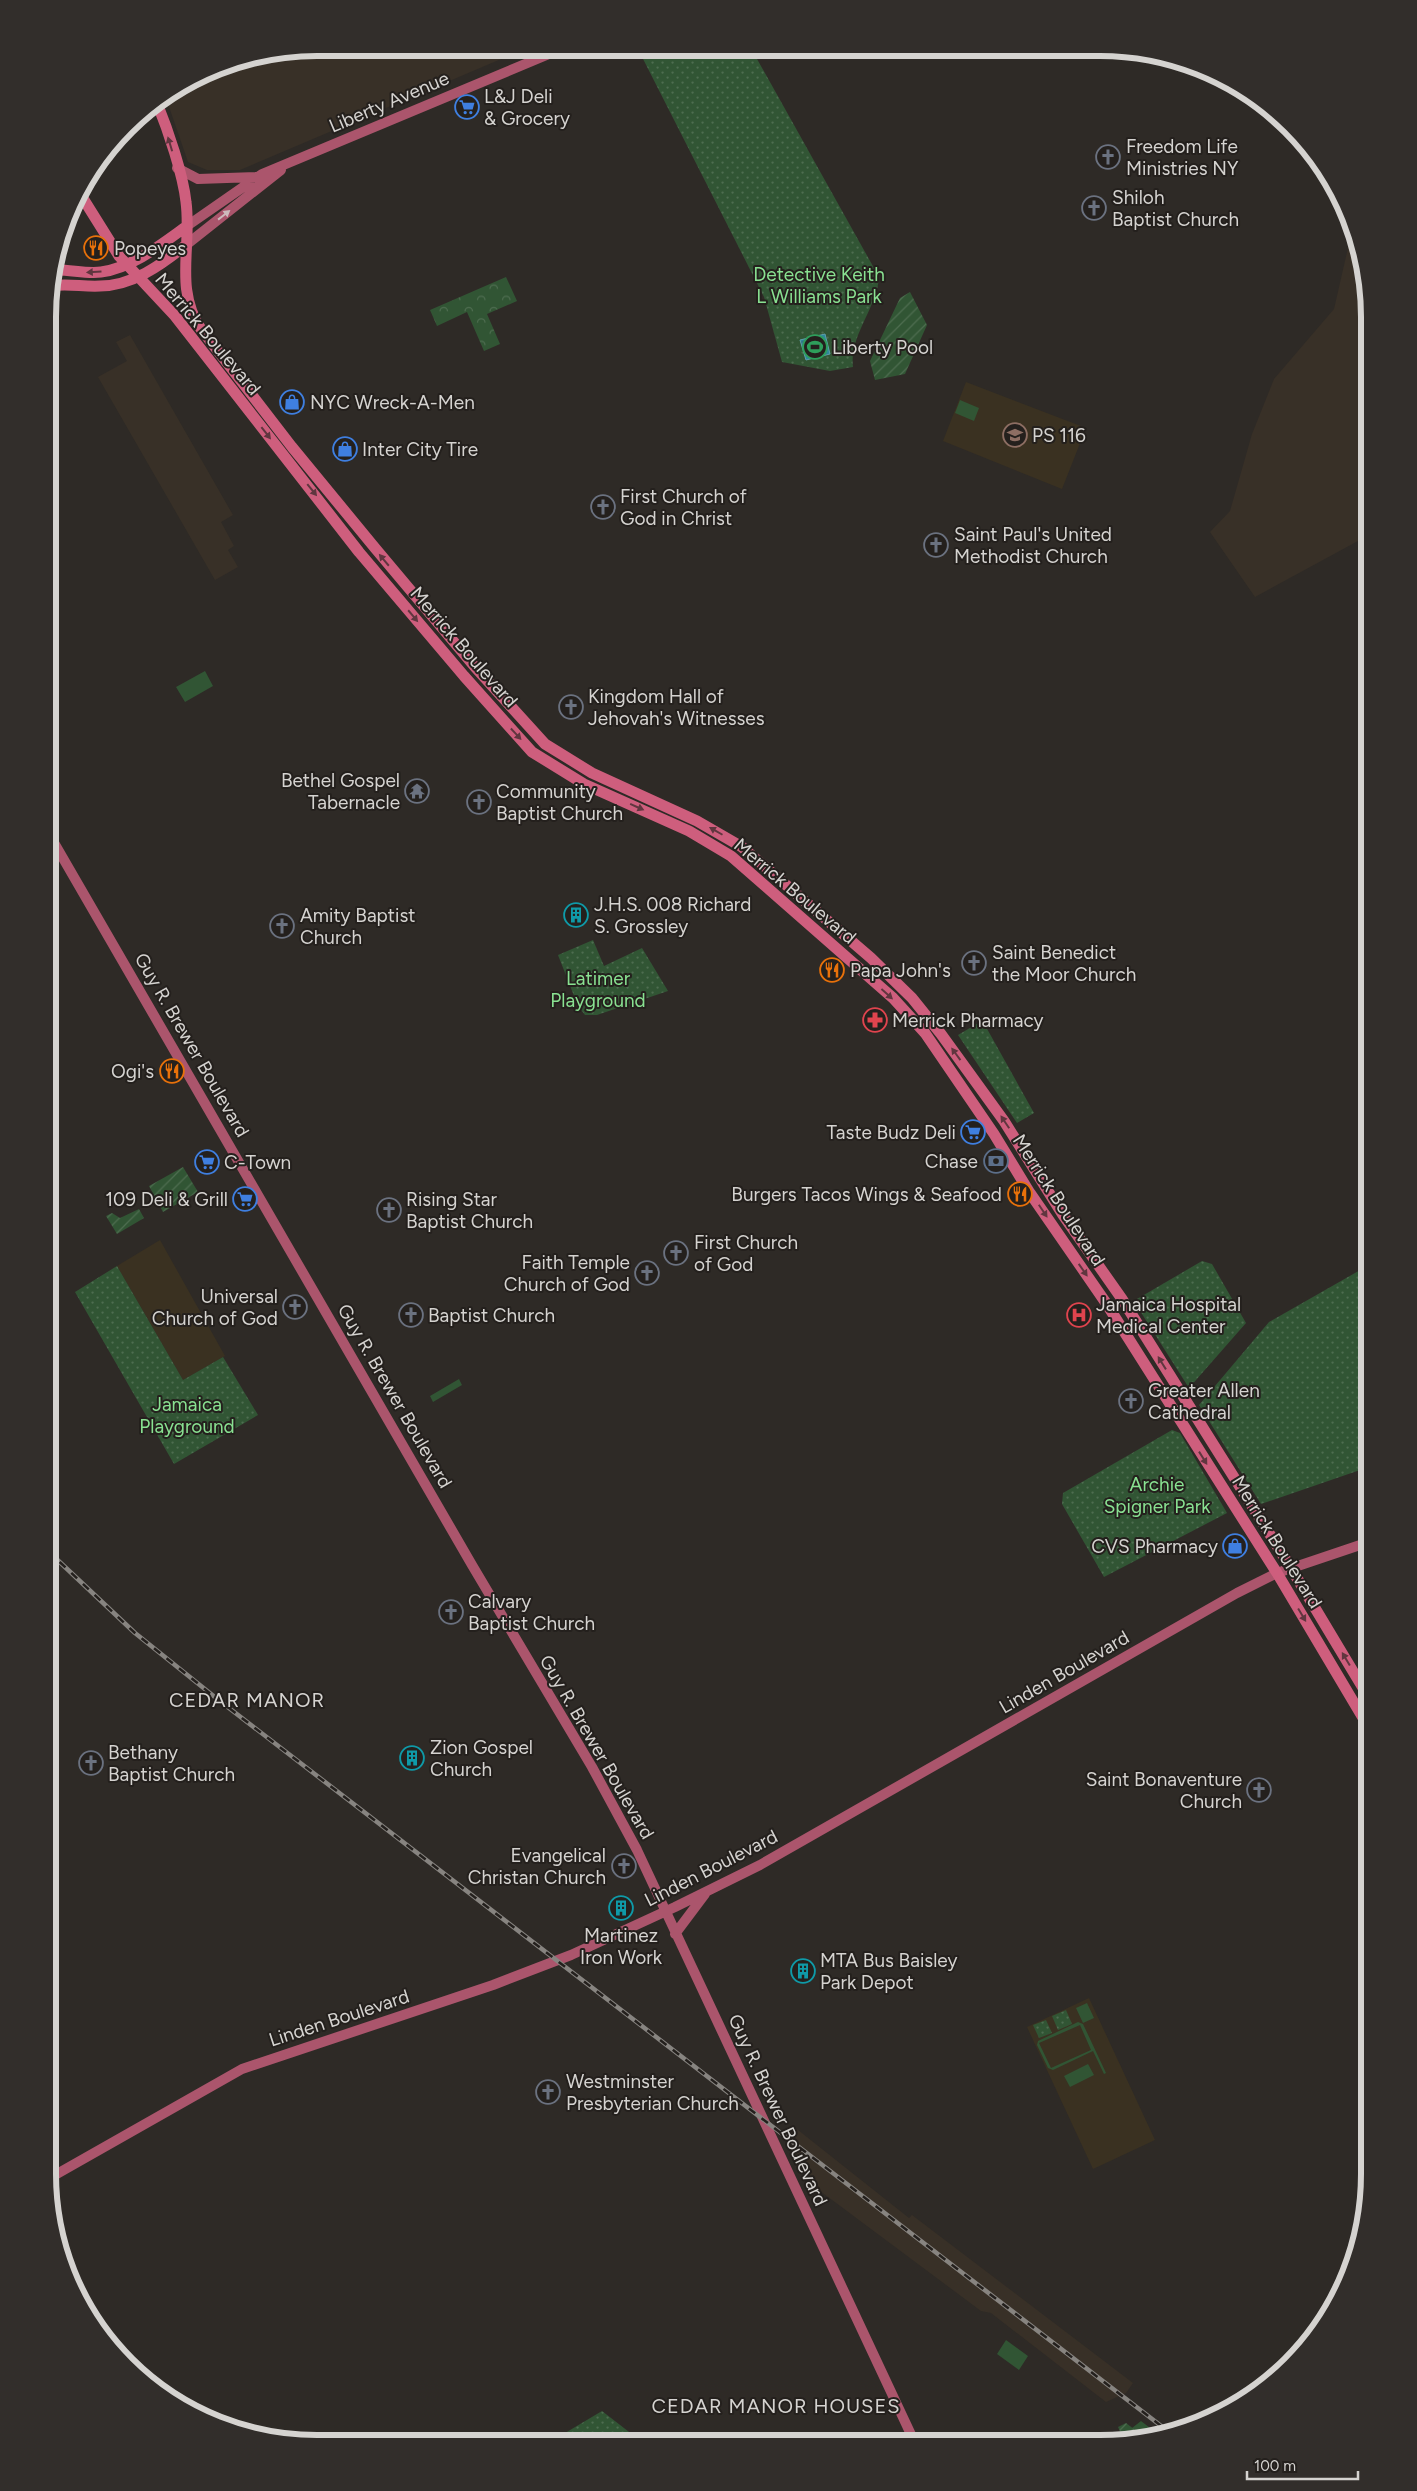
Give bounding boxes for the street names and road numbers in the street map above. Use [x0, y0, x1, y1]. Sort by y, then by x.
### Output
street label: Liberty Avenue [325, 66, 453, 138]
street label: Merrick Boulevard [150, 268, 266, 400]
street label: Merrick Boulevard [405, 582, 523, 712]
street label: Merrick Boulevard [729, 833, 861, 949]
street label: Guy R. Brewer Boulevard [130, 949, 254, 1141]
street label: Merrick Boulevard [1008, 1130, 1110, 1270]
street label: Guy R. Brewer Boulevard [333, 1300, 457, 1492]
street label: Merrick Boulevard [1227, 1471, 1327, 1613]
street label: Linden Boulevard [995, 1626, 1133, 1718]
street label: Guy R. Brewer Boulevard [535, 1651, 659, 1843]
street label: Linden Boulevard [641, 1825, 781, 1911]
street label: Linden Boulevard [266, 1984, 412, 2052]
street label: Guy R. Brewer Boulevard [723, 2010, 833, 2210]

